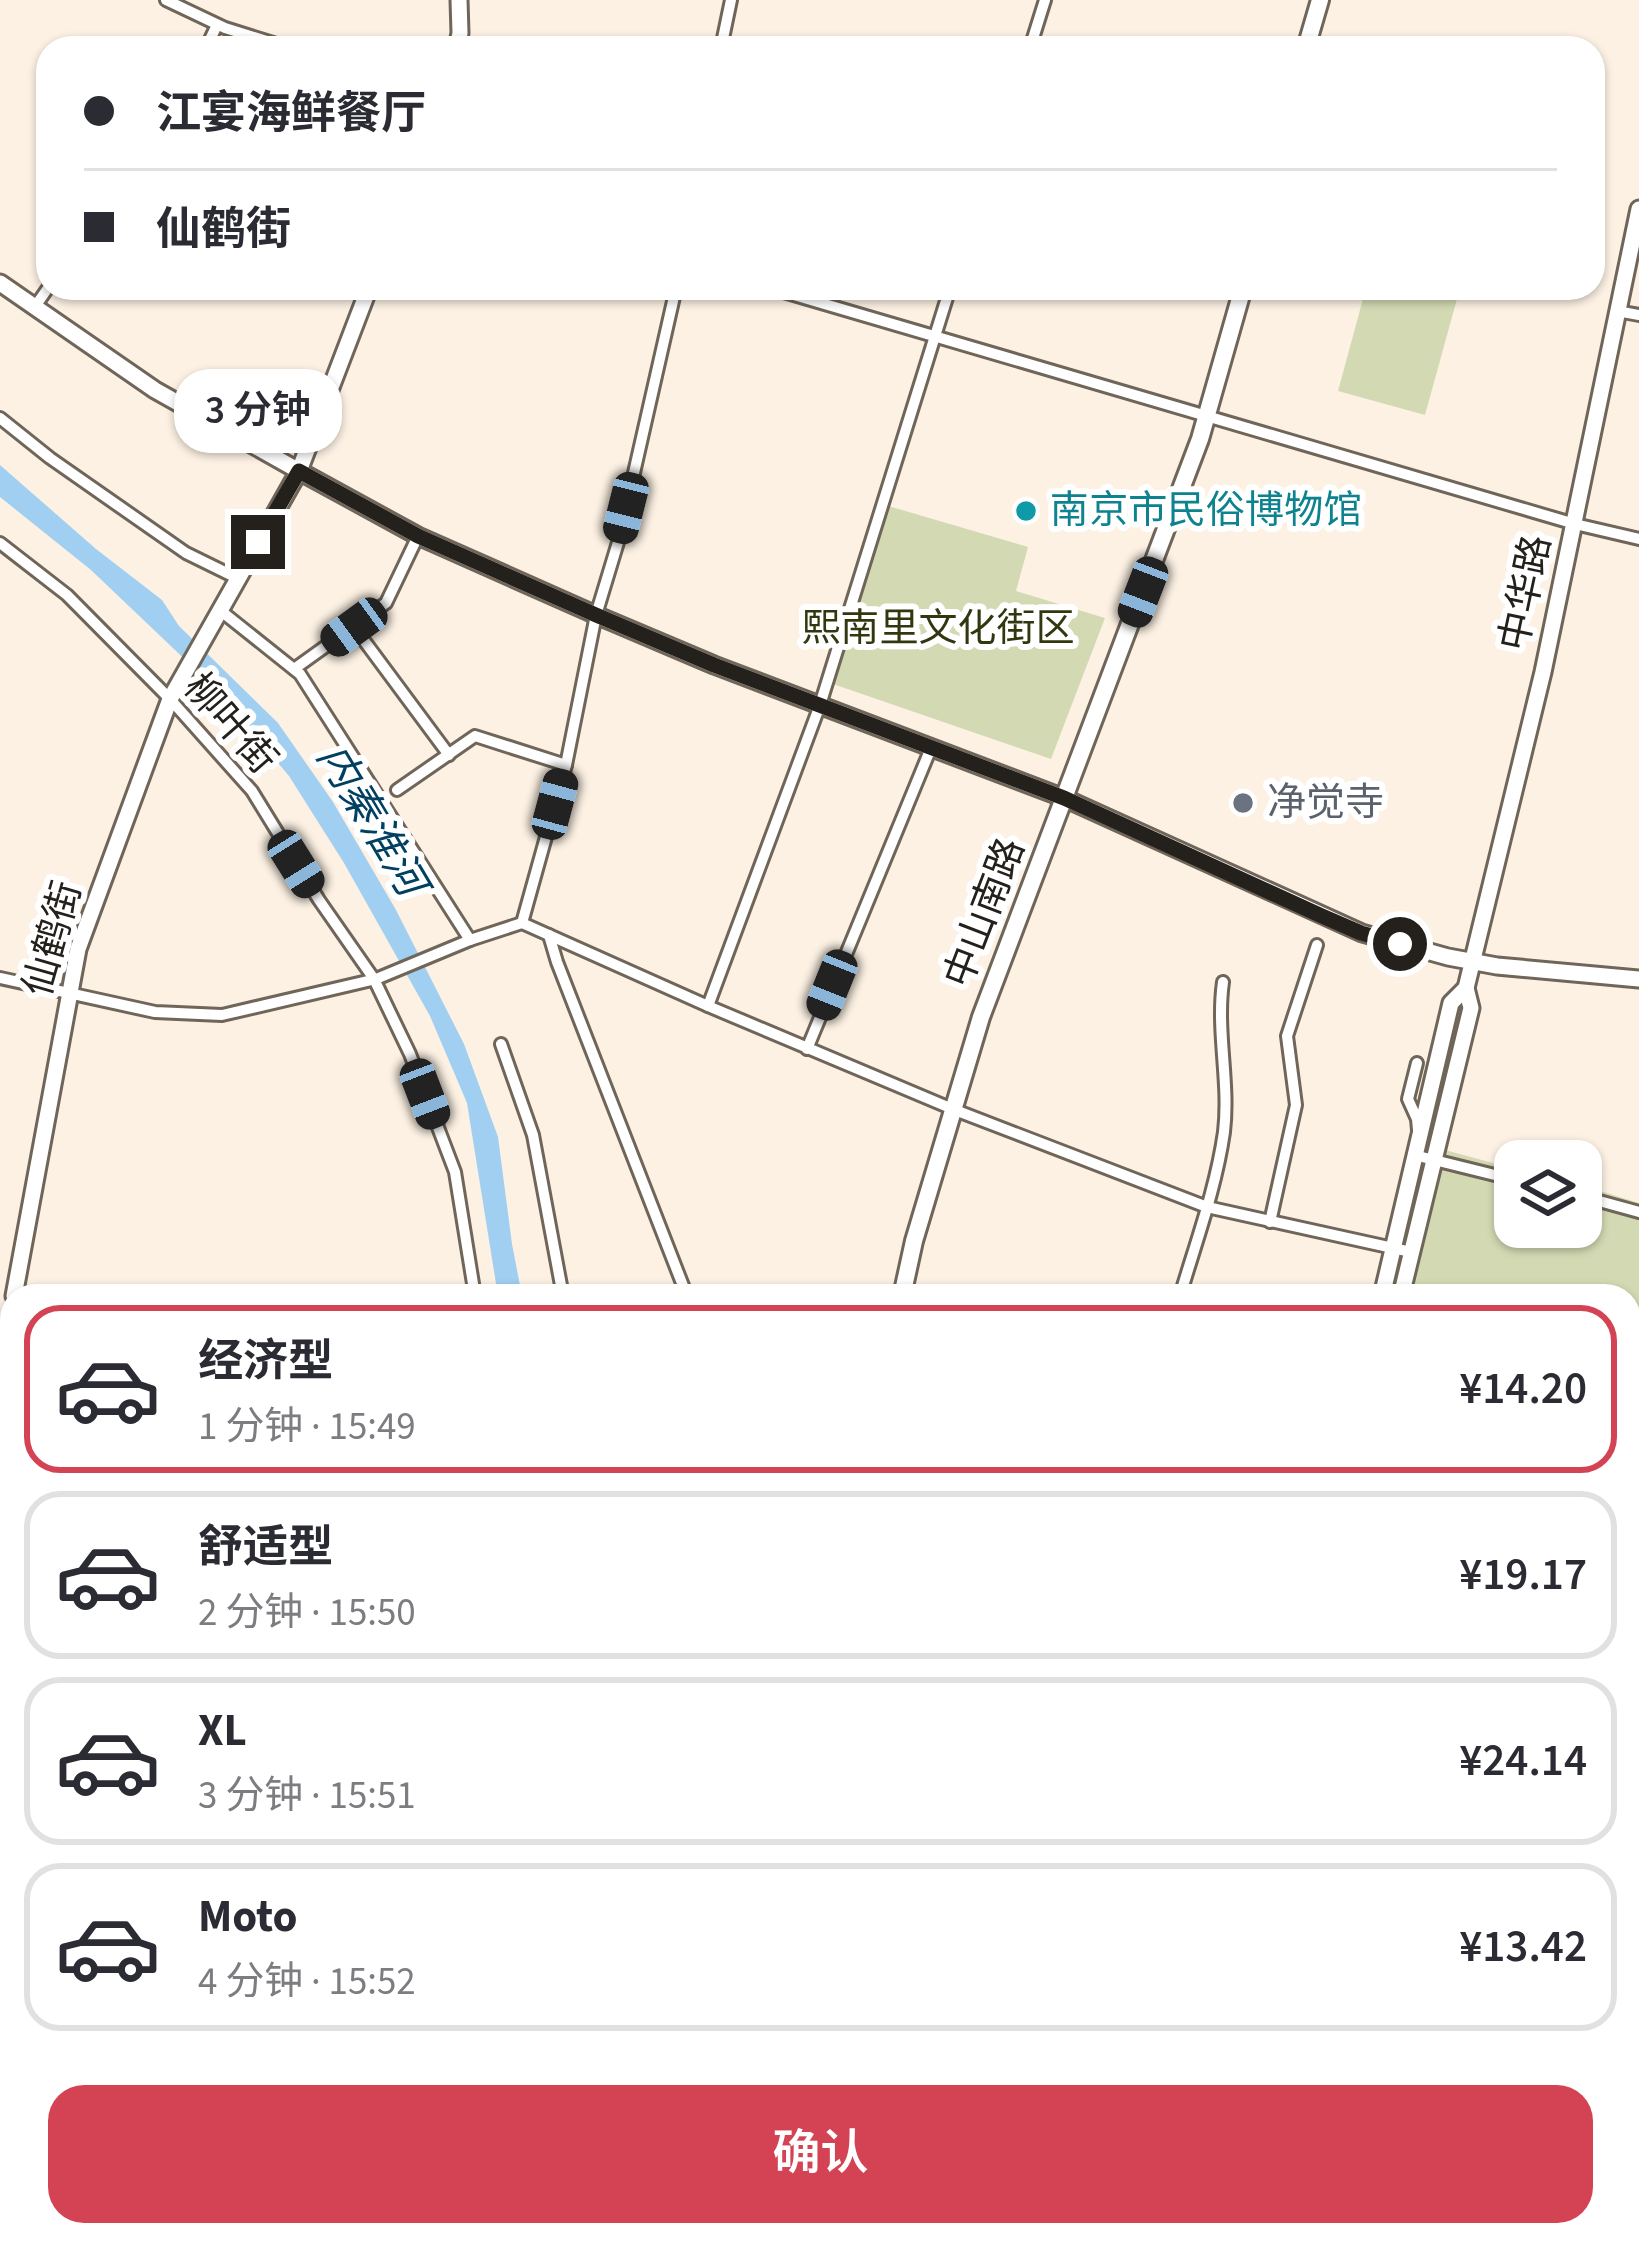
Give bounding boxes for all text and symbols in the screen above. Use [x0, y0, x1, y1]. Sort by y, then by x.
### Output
text: 江宴海鲜餐厅 [156, 82, 426, 146]
text: 仙鹤街 [156, 198, 291, 262]
callout: 3 分钟 [174, 368, 342, 452]
text: 3 分钟 [205, 383, 311, 439]
car [600, 469, 652, 547]
place label: 南京市民俗博物馆 [1050, 483, 1362, 539]
marker: 南京市民俗博物馆 [1013, 498, 1039, 524]
route end [231, 515, 285, 569]
street label: 中华路 [1486, 530, 1566, 656]
car [1113, 552, 1173, 632]
car [314, 591, 394, 663]
park label: 熙南里文化街区 [801, 601, 1075, 657]
street label: 柳叶街 [170, 661, 290, 787]
water label: 内秦淮河 [302, 733, 444, 913]
car [528, 765, 582, 843]
place label: 净觉寺 [1267, 775, 1384, 831]
marker: 净觉寺 [1230, 790, 1256, 816]
car [262, 824, 330, 904]
street label: 中山南路 [931, 830, 1039, 996]
street label: 仙鹤街 [10, 875, 96, 1003]
route start [1373, 917, 1427, 971]
car [802, 945, 862, 1025]
car [395, 1054, 455, 1134]
map controls [1494, 1140, 1602, 1248]
button: layers [1494, 1140, 1602, 1248]
text: 经济型 [198, 1330, 333, 1394]
icon: car [54, 1335, 162, 1443]
text: ¥14.20 [1459, 1357, 1587, 1421]
text: 1 分钟 · 15:49 [198, 1399, 416, 1455]
text: 舒适型 [198, 1516, 333, 1580]
icon: car [54, 1521, 162, 1629]
text: ¥19.17 [1459, 1543, 1587, 1607]
text: 2 分钟 · 15:50 [198, 1585, 416, 1641]
text: XL [198, 1699, 247, 1763]
icon: car [54, 1707, 162, 1815]
text: ¥24.14 [1459, 1729, 1587, 1793]
text: 3 分钟 · 15:51 [198, 1768, 416, 1824]
text: Moto [198, 1885, 297, 1949]
icon: car [54, 1893, 162, 2001]
text: ¥13.42 [1459, 1915, 1587, 1979]
text: 4 分钟 · 15:52 [198, 1954, 416, 2010]
button: 确认 [48, 2085, 1593, 2223]

